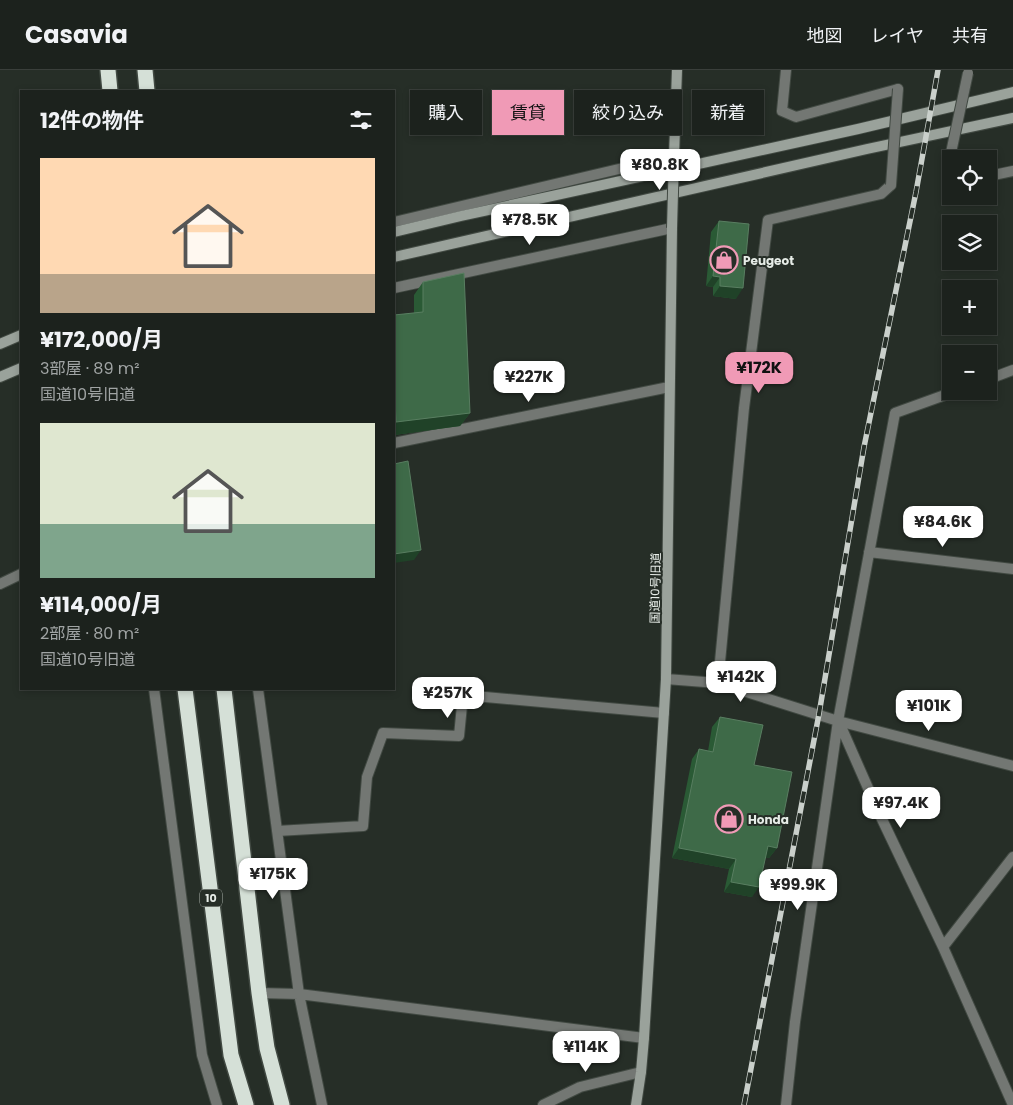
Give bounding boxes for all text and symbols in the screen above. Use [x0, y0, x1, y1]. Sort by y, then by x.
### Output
text: Casavia [25, 18, 128, 51]
text: 地図 [807, 23, 843, 48]
text: レイヤ [871, 23, 924, 48]
text: 共有 [952, 23, 988, 48]
chip: 購入 [410, 90, 482, 135]
chip: 賃貸 [492, 90, 564, 135]
chip: 絞り込み [574, 90, 682, 135]
chip: 新着 [692, 90, 764, 135]
text: 12件の物件 [40, 106, 144, 135]
icon: filters [347, 106, 375, 134]
pin: ¥80.8K [619, 148, 701, 191]
map controls [942, 150, 997, 400]
button: locate [942, 150, 997, 205]
text: ¥80.8K [631, 153, 689, 176]
icon: home [163, 191, 253, 281]
pin: ¥78.5K [489, 204, 571, 246]
text: ¥78.5K [502, 208, 558, 231]
button: layers [942, 215, 997, 270]
shop icon: Peugeot [709, 245, 739, 275]
place label: Peugeot [743, 252, 794, 269]
button: + [942, 280, 997, 335]
text: ¥172,000/月 [40, 325, 163, 354]
button: − [942, 345, 997, 400]
pin: ¥172K [724, 352, 794, 394]
text: ¥172K [736, 356, 782, 379]
text: 3部屋 · 89 m² [40, 357, 140, 380]
pin: ¥227K [494, 360, 564, 403]
text: ¥227K [505, 365, 553, 388]
text: 国道10号旧道 [40, 383, 135, 406]
icon: home [163, 456, 253, 546]
pin: ¥84.6K [902, 506, 984, 548]
text: ¥84.6K [914, 510, 972, 533]
street label: 国道10号旧道 [646, 552, 664, 624]
text: ¥114,000/月 [40, 590, 162, 619]
text: 2部屋 · 80 m² [40, 622, 139, 645]
text: 国道10号旧道 [40, 648, 135, 671]
pin: ¥142K [706, 660, 776, 703]
text: ¥142K [717, 665, 765, 688]
pin: ¥257K [413, 676, 483, 719]
text: ¥257K [423, 681, 473, 704]
pin: ¥101K [894, 690, 964, 732]
text: ¥101K [907, 694, 951, 717]
pin: ¥97.4K [860, 786, 942, 829]
text: ¥97.4K [873, 791, 929, 814]
shop icon: Honda [714, 804, 744, 834]
place label: Honda [748, 811, 789, 828]
pin: ¥175K [238, 858, 308, 900]
text: ¥175K [250, 862, 296, 885]
pin: ¥99.9K [757, 868, 839, 911]
text: ¥99.9K [770, 873, 826, 896]
road number: 10 [200, 890, 222, 906]
pin: ¥114K [551, 1030, 621, 1073]
text: ¥114K [564, 1035, 608, 1058]

